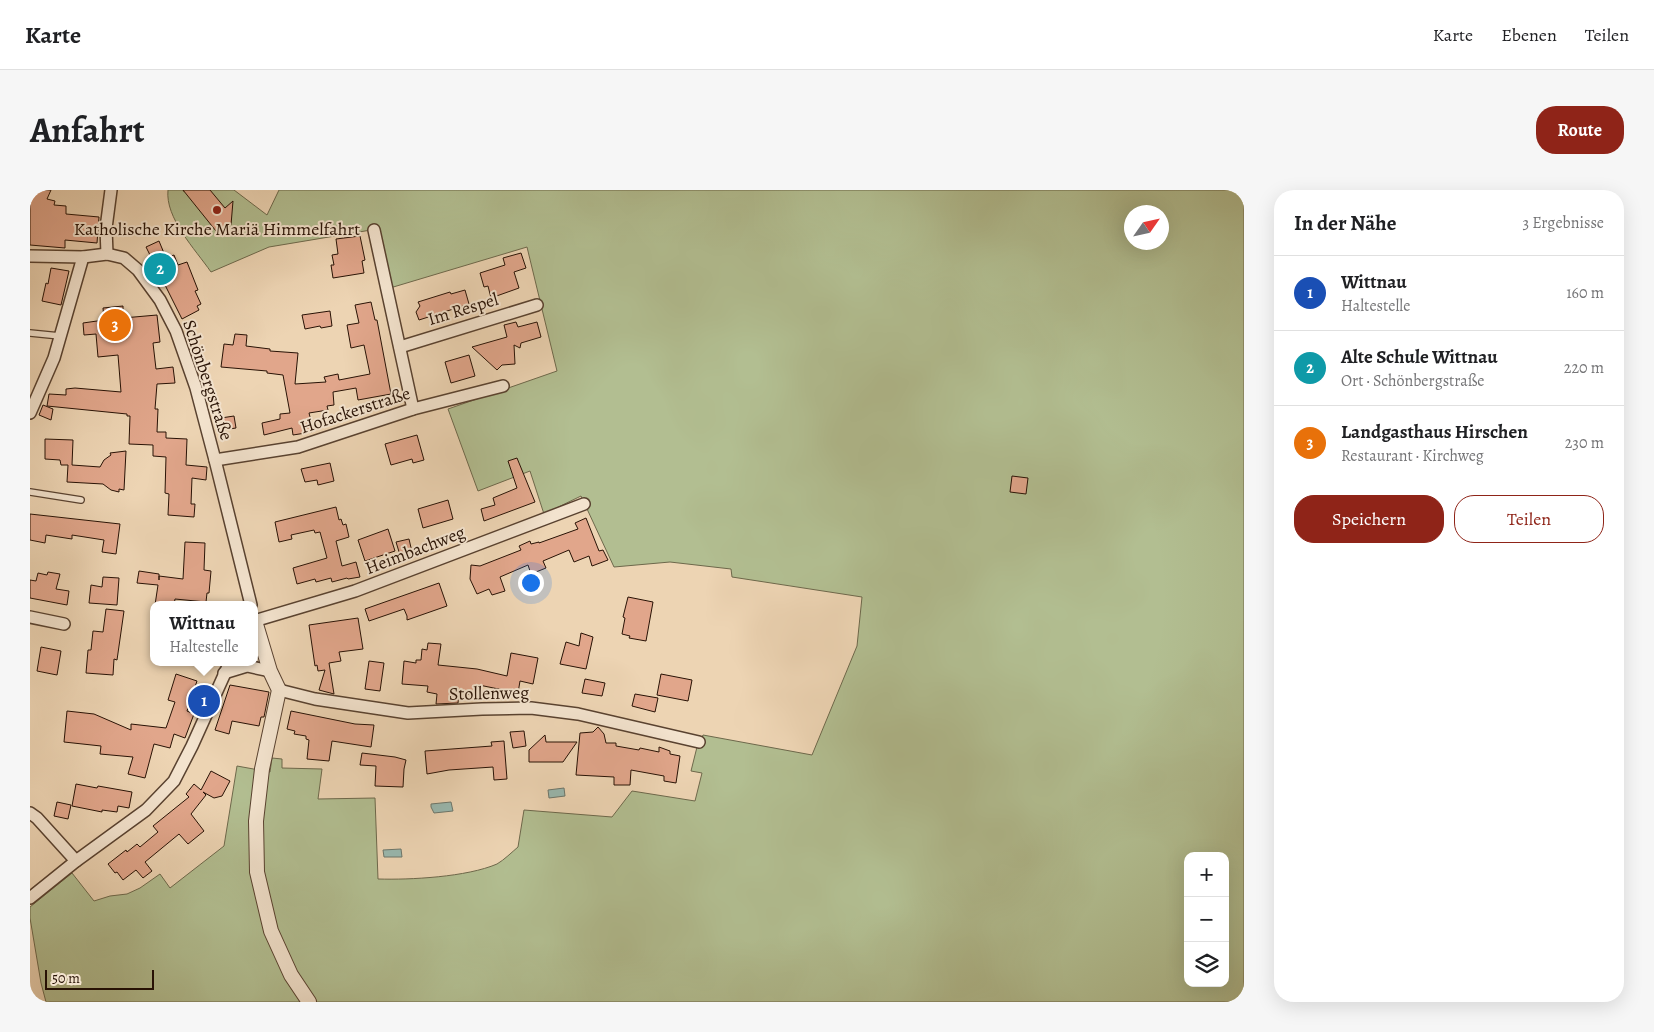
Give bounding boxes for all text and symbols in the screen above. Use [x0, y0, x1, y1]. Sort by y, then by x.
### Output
text: Karte [25, 19, 81, 51]
text: Karte [1433, 23, 1473, 47]
text: Ebenen [1501, 23, 1557, 47]
text: Teilen [1585, 23, 1629, 47]
text: Anfahrt [30, 106, 145, 154]
button: Route [1536, 106, 1624, 154]
marker: Katholische Kirche Mariä Himmelfahrt [211, 204, 223, 216]
north arrow [1124, 205, 1169, 250]
text: In der Nähe [1294, 209, 1396, 237]
text: 3 Ergebnisse [1522, 212, 1604, 234]
place label: Katholische Kirche Mariä Himmelfahrt [74, 217, 360, 241]
pin: 2 [144, 250, 176, 288]
text: Wittnau [1341, 269, 1407, 295]
text: 1 [1307, 282, 1313, 304]
text: 160 m [1566, 282, 1604, 304]
street label: Im Respel [425, 287, 502, 331]
text: Haltestelle [1341, 295, 1410, 317]
pin: 3 [99, 306, 131, 344]
street label: Schönbergstraße [177, 317, 239, 443]
text: Alte Schule Wittnau [1341, 344, 1498, 370]
text: 2 [1306, 357, 1314, 379]
text: 220 m [1564, 357, 1604, 379]
text: Ort · Schönbergstraße [1341, 370, 1484, 392]
street label: Hofackerstraße [297, 381, 413, 439]
text: Landgasthaus Hirschen [1341, 419, 1528, 445]
text: 3 [1307, 432, 1313, 454]
text: 230 m [1565, 432, 1604, 454]
text: Restaurant · Kirchweg [1341, 445, 1484, 467]
button: Speichern [1294, 495, 1444, 543]
button: Teilen [1454, 495, 1604, 543]
street label: Heimbachweg [362, 520, 468, 580]
your location [518, 570, 544, 596]
popup [150, 601, 258, 666]
text: Wittnau [169, 610, 235, 636]
text: Haltestelle [169, 636, 239, 658]
street label: Stollenweg [449, 680, 529, 706]
pin: 1 [188, 682, 220, 720]
map controls [1184, 852, 1229, 987]
button: + [1184, 852, 1229, 897]
button: − [1184, 897, 1229, 942]
button: layers [1184, 942, 1229, 987]
scale bar [45, 967, 154, 990]
text: 50 m [52, 969, 80, 988]

